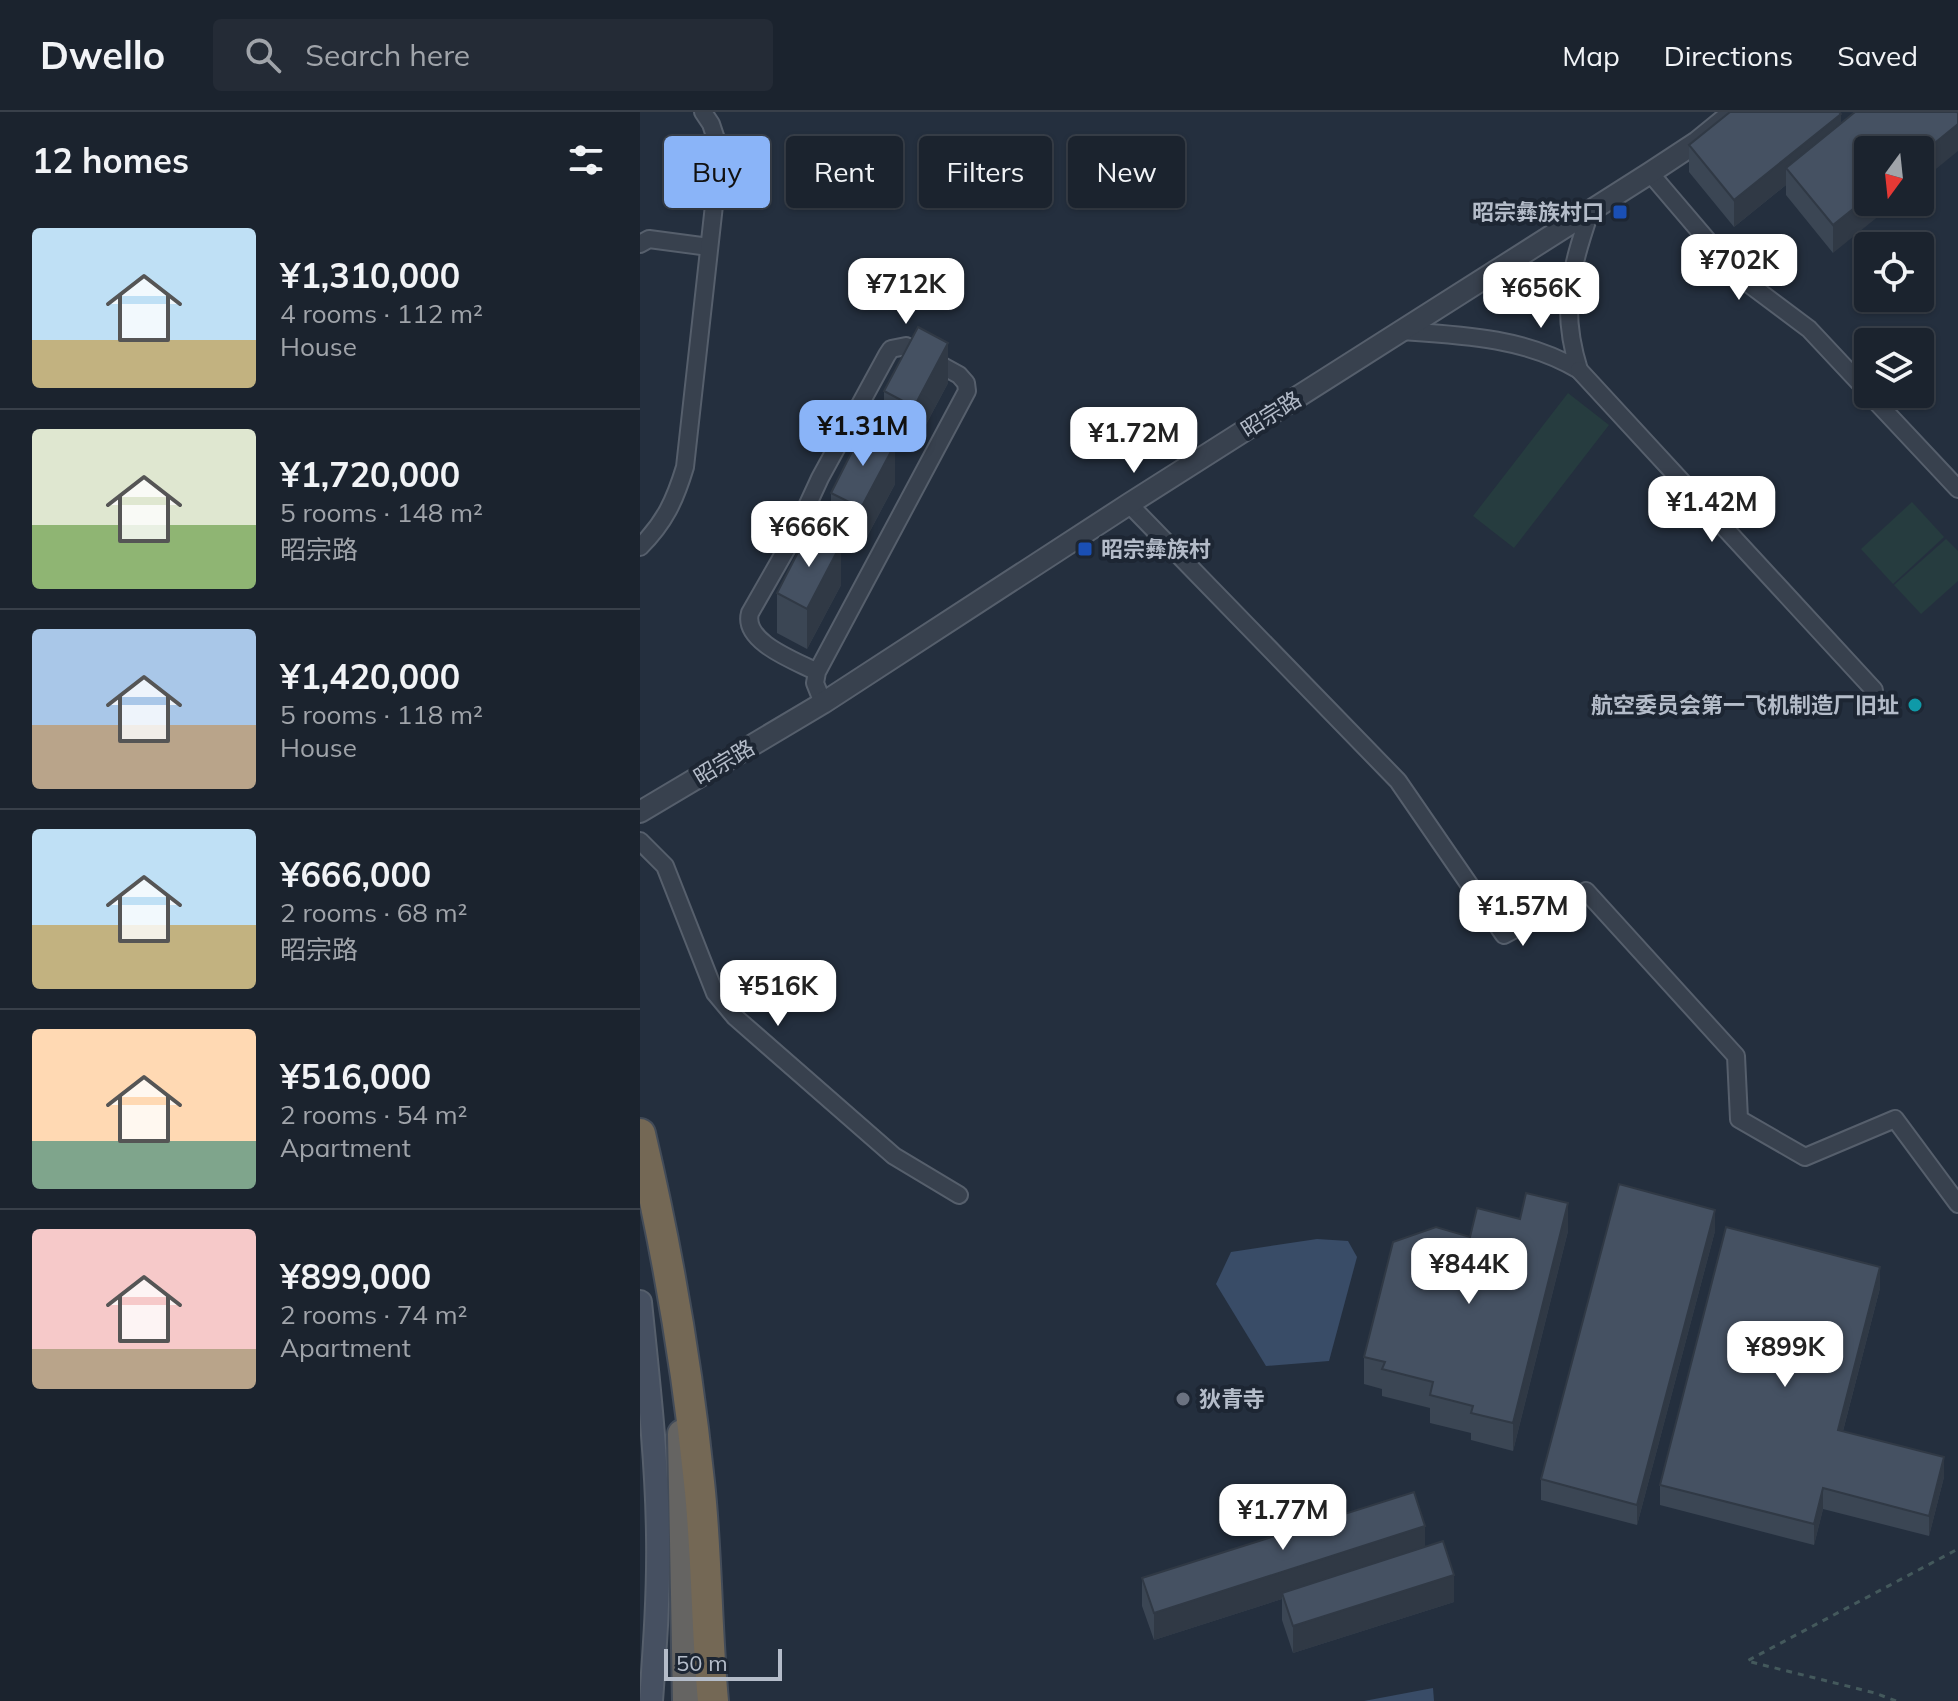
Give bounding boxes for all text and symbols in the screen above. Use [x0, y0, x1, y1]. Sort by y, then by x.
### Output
search box [213, 19, 773, 91]
text: Dwello [40, 31, 165, 79]
icon: search [241, 33, 285, 77]
text: Search here [305, 36, 470, 74]
text: Map [1562, 38, 1620, 73]
text: Directions [1664, 38, 1793, 73]
text: Saved [1837, 38, 1918, 73]
chip: Buy [664, 136, 770, 208]
chip: Rent [786, 136, 903, 208]
chip: Filters [919, 136, 1052, 208]
chip: New [1068, 136, 1185, 208]
north arrow [1854, 136, 1934, 216]
map controls [1854, 136, 1934, 408]
icon: filters [564, 138, 608, 182]
text: 12 homes [32, 139, 189, 182]
place label: 昭宗彝族村口 [1472, 198, 1604, 226]
marker: 昭宗彝族村口 [1611, 203, 1629, 221]
button: locate [1854, 232, 1934, 312]
pin: ¥702K [1683, 234, 1795, 302]
text: ¥702K [1699, 243, 1779, 276]
text: ¥1,310,000 [280, 254, 460, 297]
pin: ¥712K [850, 258, 962, 326]
icon: home [96, 260, 192, 356]
pin: ¥656K [1485, 262, 1597, 330]
text: ¥712K [866, 267, 946, 300]
text: ¥656K [1501, 271, 1581, 304]
text: 4 rooms · 112 m² [280, 297, 483, 330]
button: layers [1854, 328, 1934, 408]
text: House [280, 330, 357, 363]
street label: 昭宗路 [1236, 385, 1306, 443]
pin: ¥1.31M [798, 400, 928, 468]
pin: ¥1.72M [1069, 407, 1199, 475]
text: ¥1.31M [817, 409, 909, 442]
text: ¥1.72M [1088, 416, 1180, 449]
text: ¥1,720,000 [280, 453, 460, 496]
icon: home [96, 461, 192, 557]
pin: ¥1.42M [1647, 476, 1777, 544]
text: ¥1.42M [1666, 485, 1758, 518]
text: 5 rooms · 148 m² [280, 496, 483, 529]
pin: ¥666K [753, 501, 865, 569]
text: ¥666K [769, 510, 849, 543]
text: 昭宗路 [280, 533, 358, 566]
place label: 昭宗彝族村 [1101, 535, 1211, 563]
marker: 昭宗彝族村 [1076, 540, 1094, 558]
text: ¥1,420,000 [280, 655, 460, 698]
icon: home [96, 661, 192, 757]
place label: 航空委员会第一飞机制造厂旧址 [1591, 691, 1899, 719]
marker: 航空委员会第一飞机制造厂旧址 [1906, 696, 1924, 714]
text: 5 rooms · 118 m² [280, 698, 483, 731]
text: House [280, 731, 357, 764]
street label: 昭宗路 [688, 733, 760, 791]
text: ¥666,000 [280, 853, 431, 896]
icon: home [96, 861, 192, 957]
pin: ¥1.57M [1458, 880, 1588, 948]
text: ¥1.57M [1477, 889, 1569, 922]
text: 2 rooms · 68 m² [280, 896, 467, 929]
text: 昭宗路 [280, 933, 358, 966]
pin: ¥516K [722, 960, 834, 1028]
text: ¥516K [738, 969, 818, 1002]
text: ¥516,000 [280, 1055, 431, 1098]
icon: home [96, 1061, 192, 1157]
text: 2 rooms · 54 m² [280, 1098, 467, 1131]
text: Apartment [280, 1131, 411, 1164]
pin: ¥844K [1413, 1238, 1525, 1306]
text: ¥844K [1429, 1247, 1509, 1280]
text: ¥899,000 [280, 1255, 431, 1298]
icon: home [96, 1261, 192, 1357]
text: 2 rooms · 74 m² [280, 1298, 467, 1331]
pin: ¥899K [1729, 1321, 1841, 1389]
text: ¥899K [1745, 1330, 1825, 1363]
text: Apartment [280, 1331, 411, 1364]
place label: 狄青寺 [1199, 1385, 1265, 1413]
marker: 狄青寺 [1174, 1390, 1192, 1408]
pin: ¥1.77M [1218, 1484, 1348, 1552]
text: ¥1.77M [1237, 1493, 1329, 1526]
scale bar [664, 1645, 782, 1681]
text: 50 m [676, 1649, 727, 1677]

